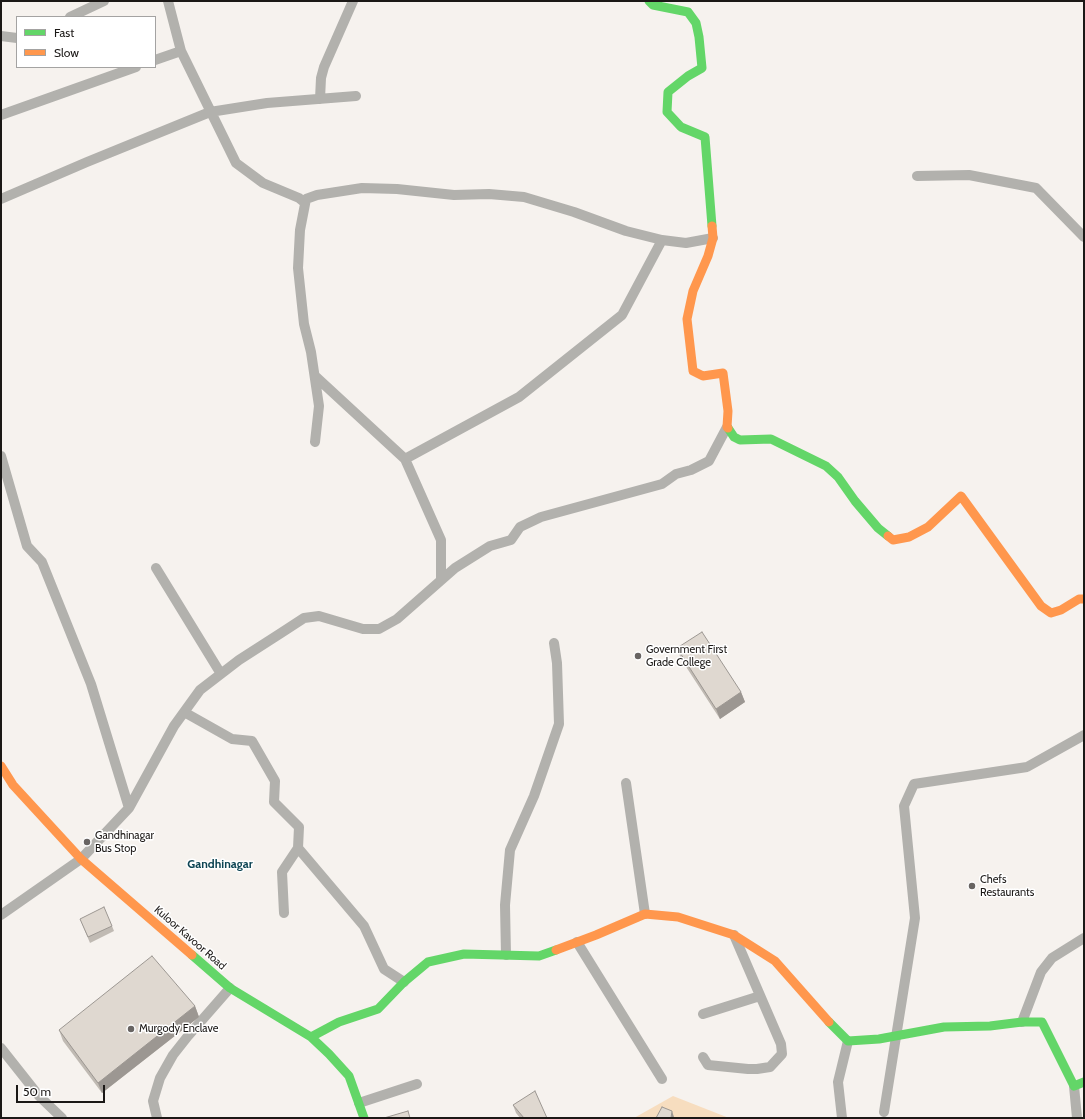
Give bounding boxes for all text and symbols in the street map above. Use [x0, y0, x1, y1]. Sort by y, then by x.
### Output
legend [16, 16, 156, 68]
text: Fast [54, 25, 74, 40]
text: Slow [54, 45, 79, 60]
place label: Government First Grade College [646, 643, 727, 669]
marker: Government First Grade College [633, 651, 643, 661]
place label: Gandhinagar Bus Stop [95, 829, 154, 855]
marker: Gandhinagar Bus Stop [82, 837, 92, 847]
district label: Gandhinagar [187, 857, 253, 871]
place label: Chefs Restaurants [980, 873, 1034, 899]
marker: Chefs Restaurants [967, 881, 977, 891]
street label: Kuloor Kavoor Road [151, 903, 229, 973]
place label: Murgody Enclave [139, 1022, 218, 1036]
marker: Murgody Enclave [126, 1024, 136, 1034]
scale bar [18, 1077, 107, 1103]
text: 50 m [23, 1084, 51, 1099]

